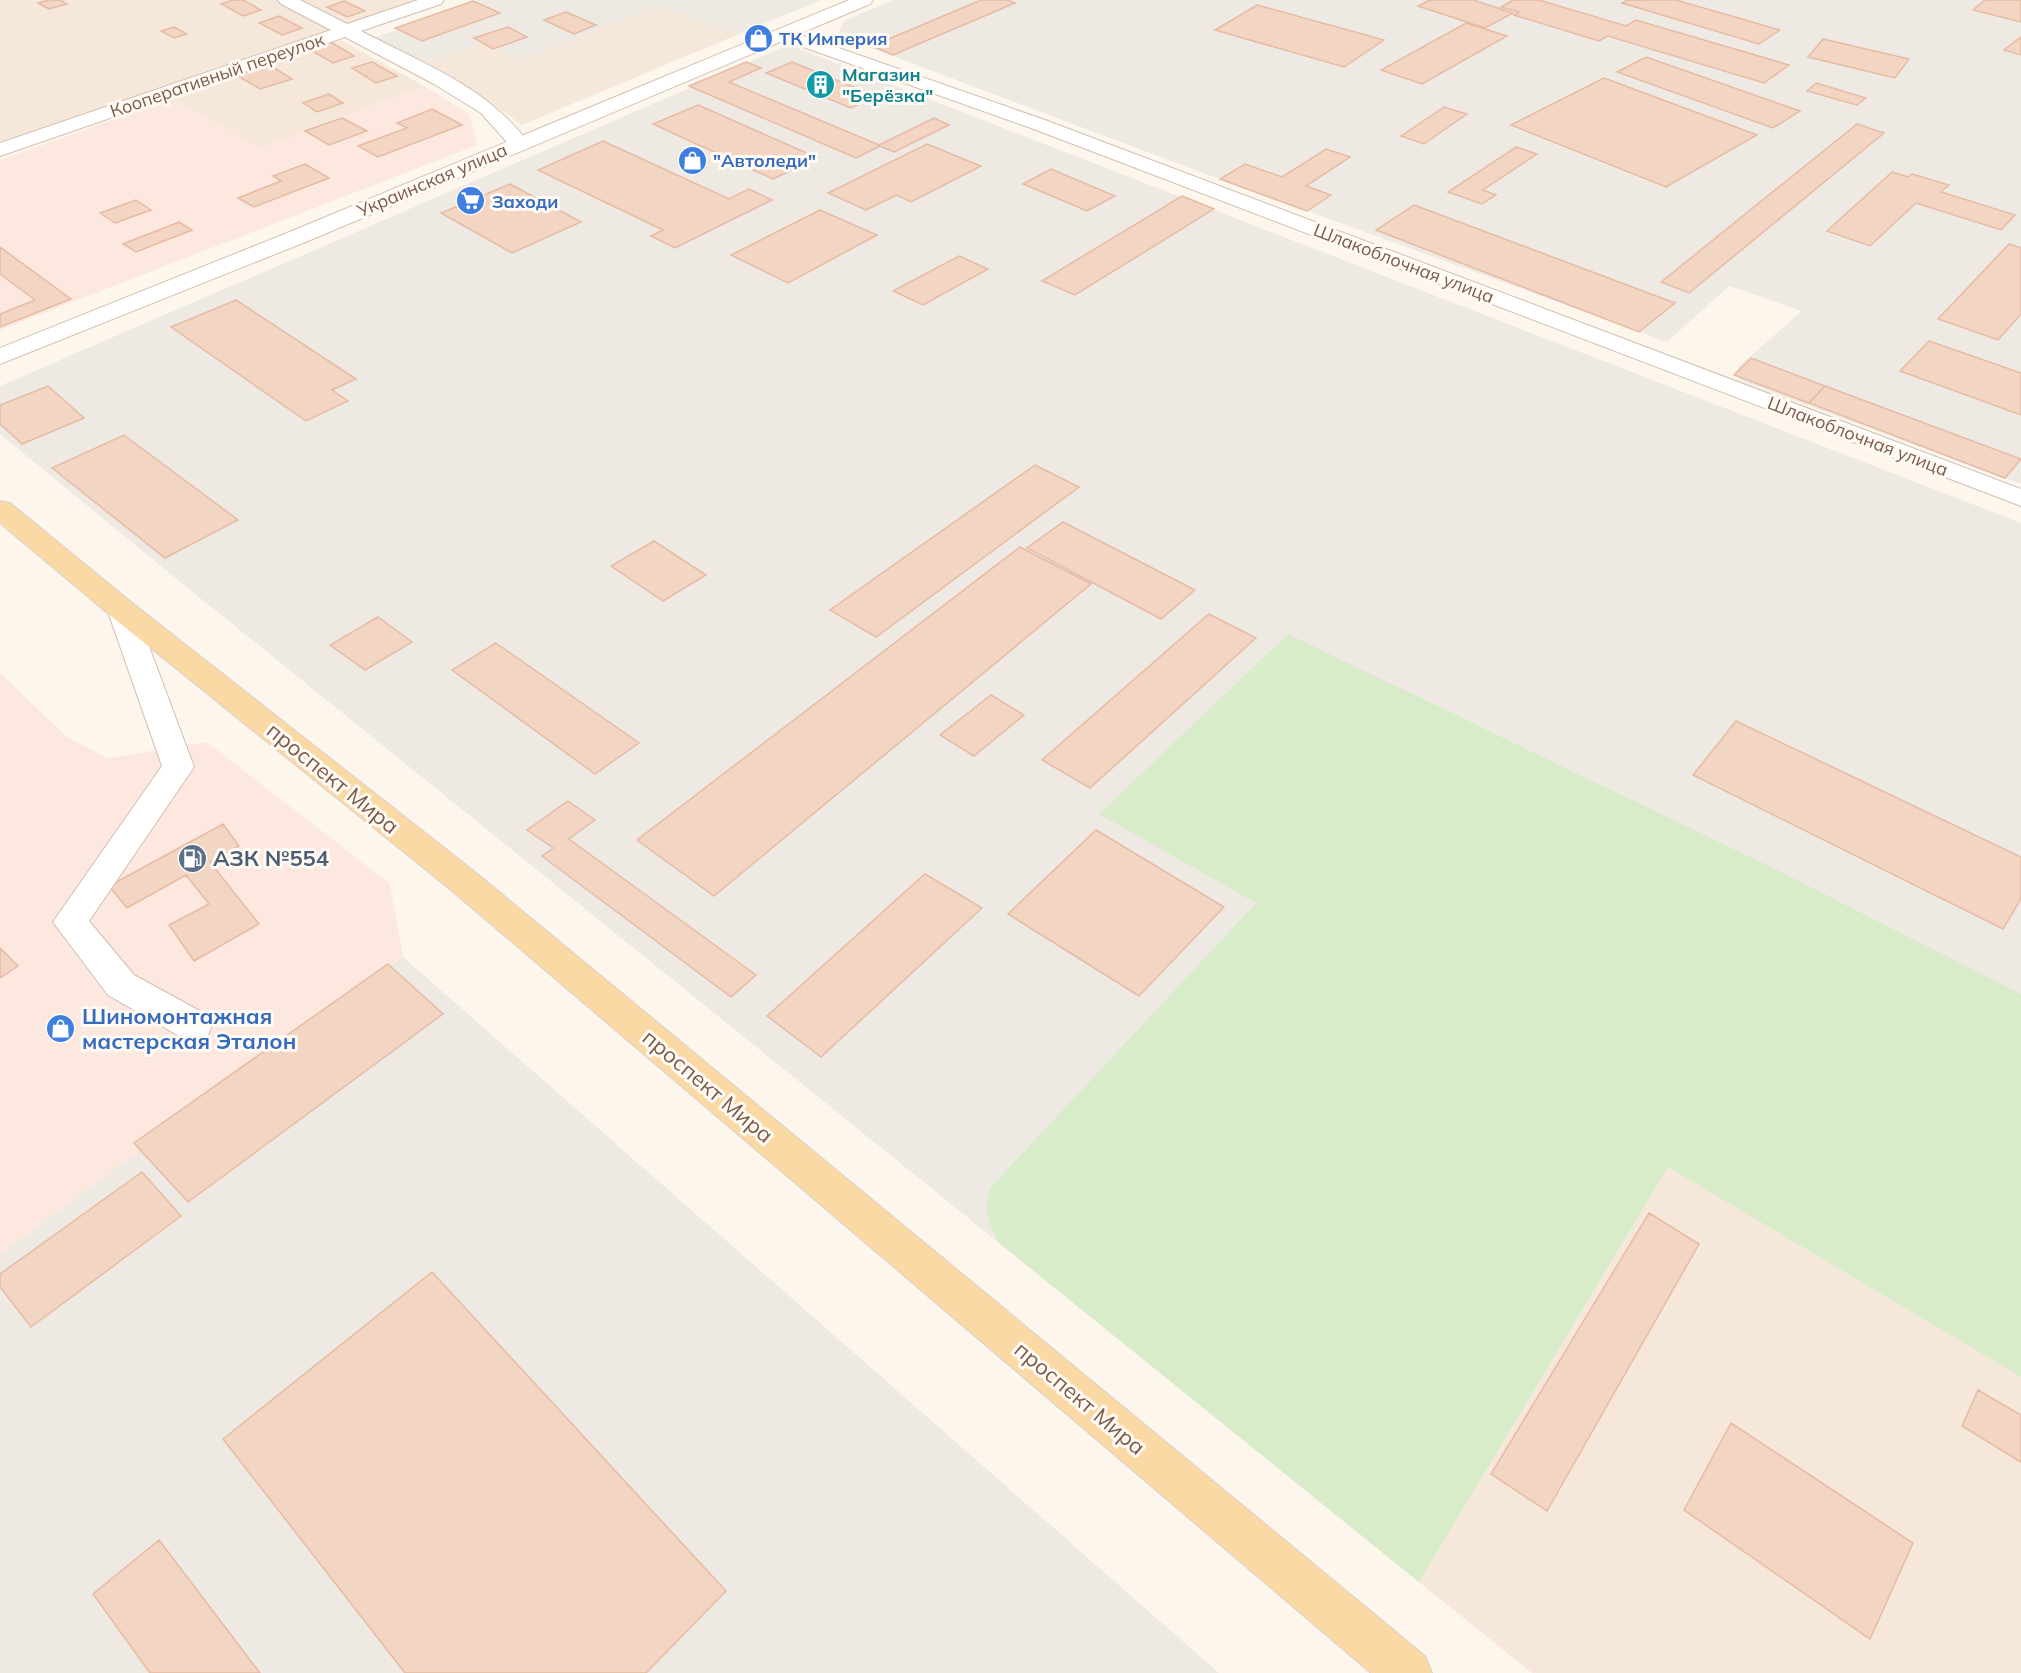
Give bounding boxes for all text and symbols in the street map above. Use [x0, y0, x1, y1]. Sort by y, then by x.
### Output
shop icon: ТК Империя [742, 22, 774, 54]
street label: Кооперативный переулок [107, 27, 328, 123]
place label: ТК Империя [779, 27, 888, 50]
place label: Магазин "Берёзка" [842, 63, 933, 107]
building icon: Магазин "Берёзка" [805, 68, 837, 100]
street label: Украинская улица [353, 138, 511, 222]
shop icon: "Автоледи" [676, 144, 708, 176]
place label: "Автоледи" [713, 149, 816, 172]
supermarket icon: Заходи [455, 185, 487, 217]
place label: Заходи [492, 190, 558, 213]
street label: Шлакоблочная улица [1311, 218, 1497, 308]
street label: Шлакоблочная улица [1765, 391, 1951, 481]
street label: проспект Мира [261, 716, 405, 840]
fuel station icon: АЗК №554 [176, 842, 208, 874]
place label: АЗК №554 [213, 844, 329, 872]
place label: Шиномонтажная мастерская Эталон [82, 1002, 296, 1055]
shop icon: Шиномонтажная мастерская Эталон [45, 1013, 77, 1045]
street label: проспект Мира [637, 1023, 779, 1149]
street label: проспект Мира [1009, 1335, 1151, 1461]

